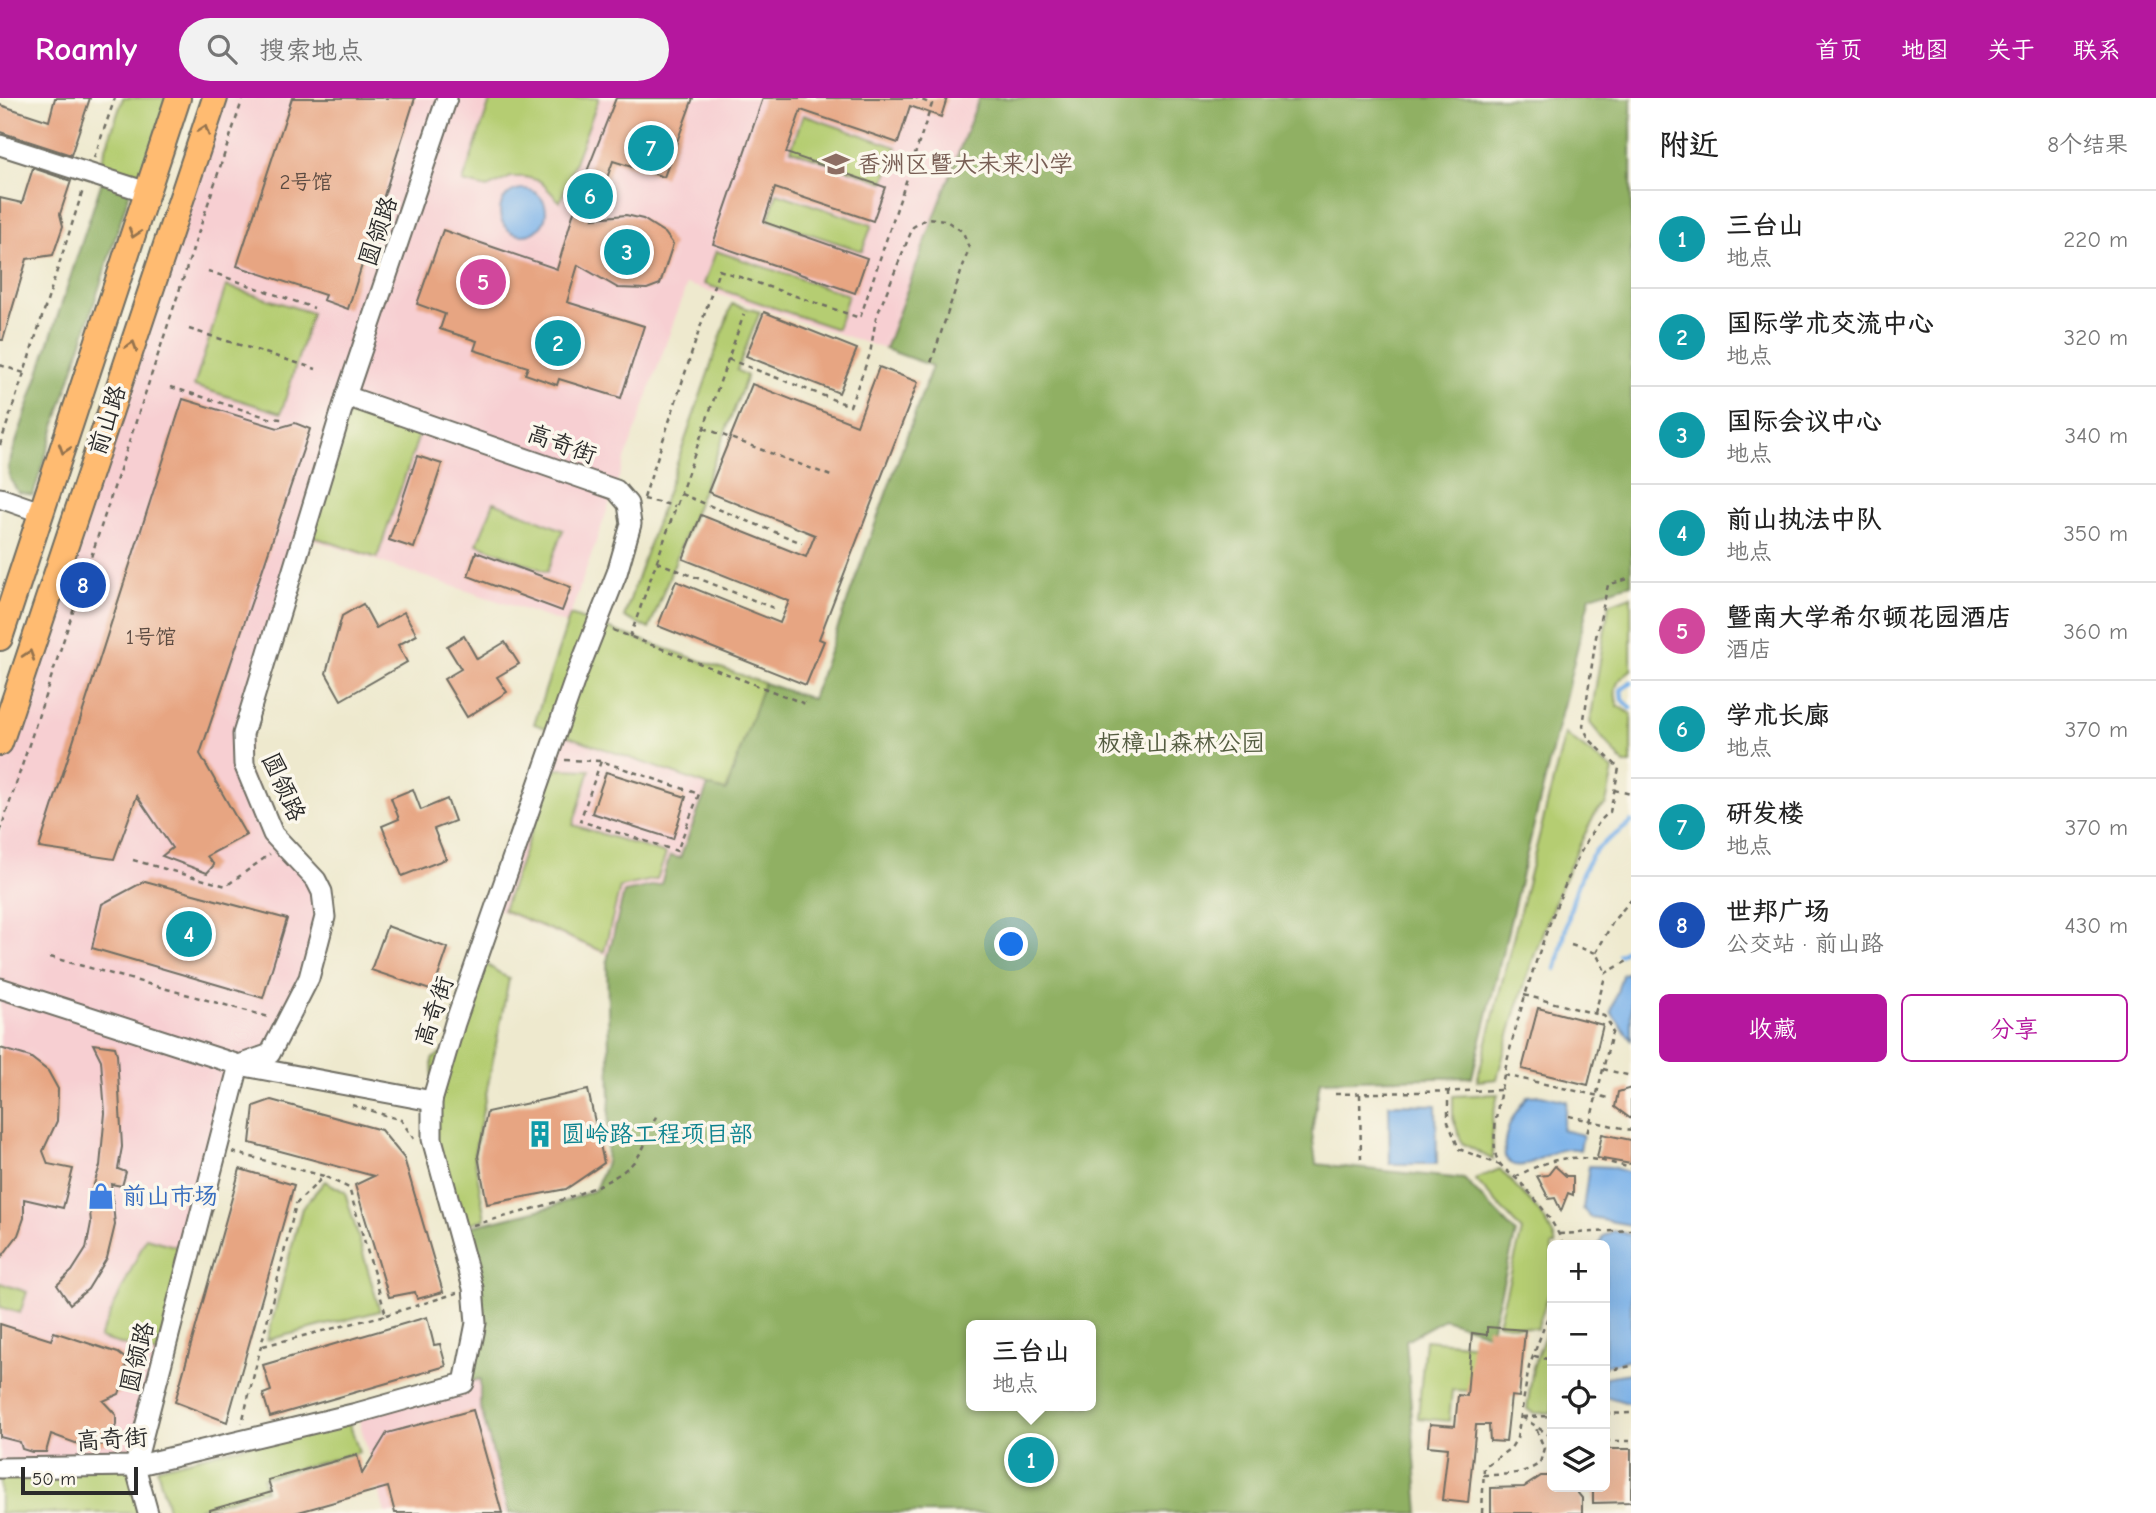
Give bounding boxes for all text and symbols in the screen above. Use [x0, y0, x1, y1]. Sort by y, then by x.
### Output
search box [179, 18, 669, 81]
text: Roamly [35, 30, 137, 68]
icon: search [203, 30, 241, 68]
text: 搜索地点 [259, 36, 363, 66]
text: 首页 [1815, 36, 1863, 64]
text: 地图 [1901, 36, 1949, 64]
text: 关于 [1987, 36, 2035, 64]
text: 联系 [2073, 36, 2121, 64]
pin: 7 [628, 122, 674, 174]
one-way arrow [196, 124, 210, 136]
text: 附近 [1659, 128, 1719, 163]
text: 8个结果 [2047, 131, 2128, 158]
school or university icon: 香洲区暨大未来小学 [821, 149, 851, 179]
place label: 香洲区暨大未来小学 [857, 150, 1073, 178]
house number: 2号馆 [280, 170, 332, 194]
pin: 6 [567, 170, 613, 222]
street label: 圆领路 [353, 192, 403, 270]
text: 三台山 [1726, 211, 1804, 241]
one-way arrow [128, 226, 142, 238]
pin: 3 [604, 226, 650, 278]
text: 1 [1677, 226, 1687, 253]
text: 220 m [2063, 226, 2128, 253]
text: 地点 [1726, 244, 1772, 271]
pin: 5 [460, 256, 506, 308]
text: 国际学术交流中心 [1726, 309, 1934, 339]
pin: 2 [535, 317, 581, 369]
text: 2 [1676, 324, 1688, 351]
text: 320 m [2064, 324, 2128, 351]
one-way arrow [124, 340, 138, 352]
text: 地点 [1726, 342, 1772, 369]
street label: 前山路 [83, 381, 131, 459]
text: 国际会议中心 [1726, 407, 1882, 437]
street label: 高奇街 [523, 419, 601, 469]
text: 3 [1676, 422, 1688, 449]
text: 340 m [2065, 422, 2128, 449]
text: 地点 [1726, 440, 1772, 467]
one-way arrow [58, 443, 72, 455]
text: 前山执法中队 [1726, 505, 1882, 535]
text: 4 [1677, 520, 1687, 547]
text: 350 m [2063, 520, 2128, 547]
text: 地点 [1726, 538, 1772, 565]
pin: 8 [60, 559, 106, 611]
text: 暨南大学希尔顿花园酒店 [1726, 603, 2012, 633]
text: 5 [1676, 618, 1688, 645]
text: 360 m [2063, 618, 2128, 645]
house number: 1号馆 [126, 625, 176, 649]
text: 酒店 [1726, 636, 1772, 663]
one-way arrow [21, 649, 35, 661]
text: 学术长廊 [1726, 701, 1830, 731]
text: 6 [1676, 716, 1688, 743]
text: 370 m [2065, 716, 2128, 743]
park label: 板樟山森林公园 [1097, 729, 1265, 757]
text: 地点 [1726, 734, 1772, 761]
street label: 圆领路 [257, 748, 311, 826]
text: 研发楼 [1726, 799, 1804, 829]
text: 7 [1677, 814, 1687, 841]
text: 370 m [2065, 814, 2128, 841]
text: 地点 [1726, 832, 1772, 859]
text: 世邦广场 [1726, 897, 1830, 927]
pin: 4 [166, 908, 212, 960]
text: 8 [1676, 912, 1688, 939]
text: 430 m [2065, 912, 2128, 939]
your location [994, 927, 1028, 961]
text: 公交站 · 前山路 [1726, 930, 1883, 957]
street label: 高奇街 [409, 972, 459, 1050]
button: 收藏 [1659, 994, 1887, 1062]
button: 分享 [1901, 994, 2128, 1062]
building icon: 圆岭路工程项目部 [525, 1119, 555, 1149]
place label: 圆岭路工程项目部 [561, 1120, 753, 1148]
shop icon: 前山市场 [86, 1181, 116, 1211]
place label: 前山市场 [122, 1182, 218, 1210]
map controls [1547, 1240, 1610, 1492]
button: + [1547, 1240, 1610, 1303]
button: − [1547, 1303, 1610, 1366]
street label: 圆领路 [115, 1319, 159, 1395]
popup [966, 1320, 1096, 1411]
text: 三台山 [992, 1337, 1070, 1367]
button: locate [1547, 1366, 1610, 1429]
text: 地点 [992, 1370, 1038, 1397]
street label: 高奇街 [75, 1423, 149, 1455]
button: layers [1547, 1429, 1610, 1492]
pin: 1 [1008, 1434, 1054, 1486]
scale bar [21, 1464, 138, 1496]
text: 50 m [32, 1468, 76, 1490]

